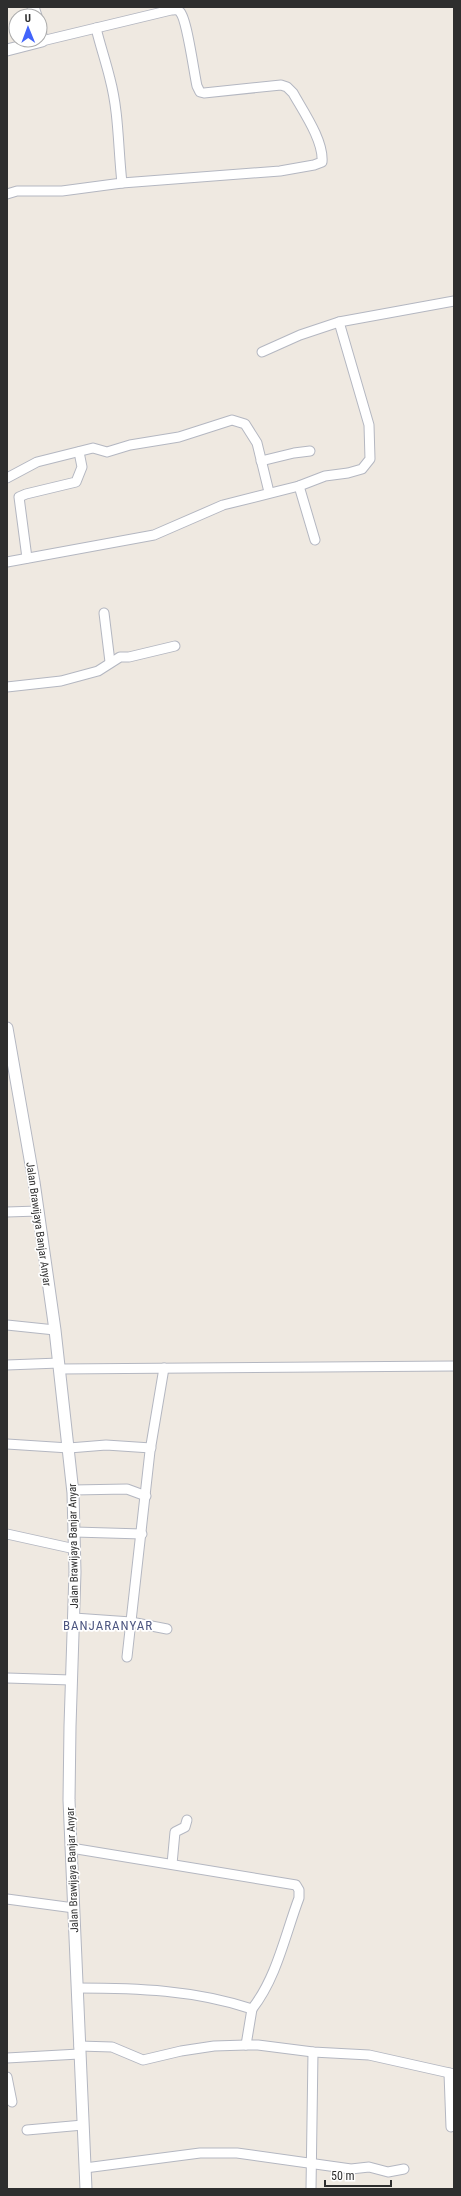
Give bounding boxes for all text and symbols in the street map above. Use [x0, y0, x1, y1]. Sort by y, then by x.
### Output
north arrow [8, 8, 48, 48]
text: U [25, 12, 31, 25]
street label: Jalan Brawijaya Banjar Anyar [23, 1161, 54, 1288]
street label: Jalan Brawijaya Banjar Anyar [66, 1483, 81, 1609]
district label: BANJARANYAR [63, 1618, 153, 1633]
street label: Jalan Brawijaya Banjar Anyar [64, 1807, 81, 1933]
scale bar [325, 2162, 391, 2188]
text: 50 m [331, 2169, 355, 2183]

